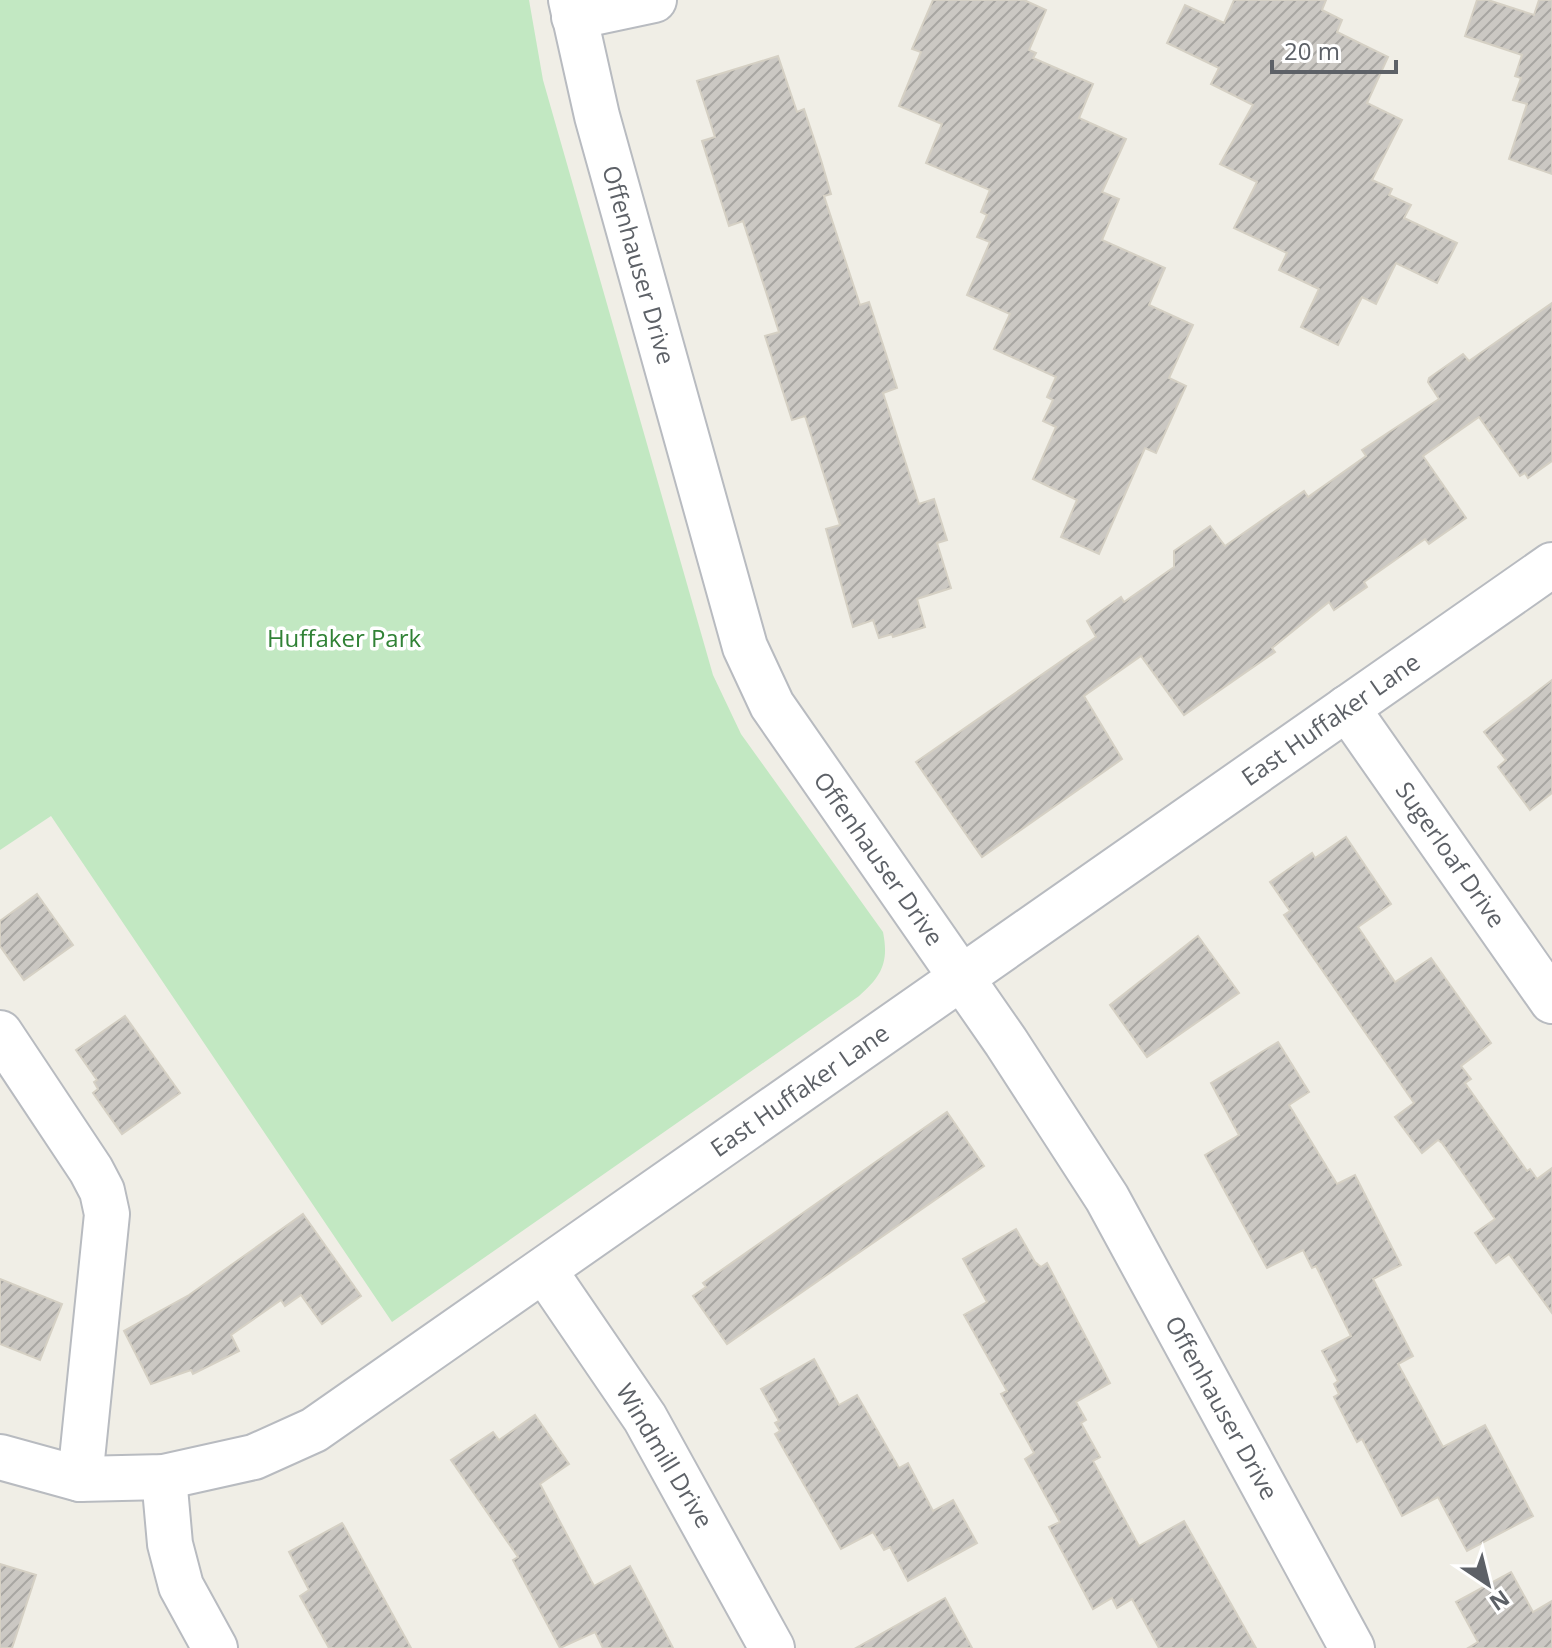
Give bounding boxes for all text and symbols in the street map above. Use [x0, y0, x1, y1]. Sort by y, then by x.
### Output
scale bar [1272, 24, 1396, 74]
text: 20 m [1284, 34, 1340, 67]
street label: Offenhauser Drive [595, 161, 684, 368]
park label: Huffaker Park [267, 621, 422, 654]
street label: East Huffaker Lane [1234, 645, 1426, 793]
street label: Offenhauser Drive [807, 765, 952, 952]
street label: Sugerloaf Drive [1389, 775, 1514, 934]
street label: East Huffaker Lane [703, 1016, 895, 1164]
street label: Offenhauser Drive [1158, 1309, 1287, 1505]
street label: Windmill Drive [609, 1377, 721, 1534]
north arrow [1448, 1544, 1528, 1624]
text: N [1484, 1584, 1516, 1619]

